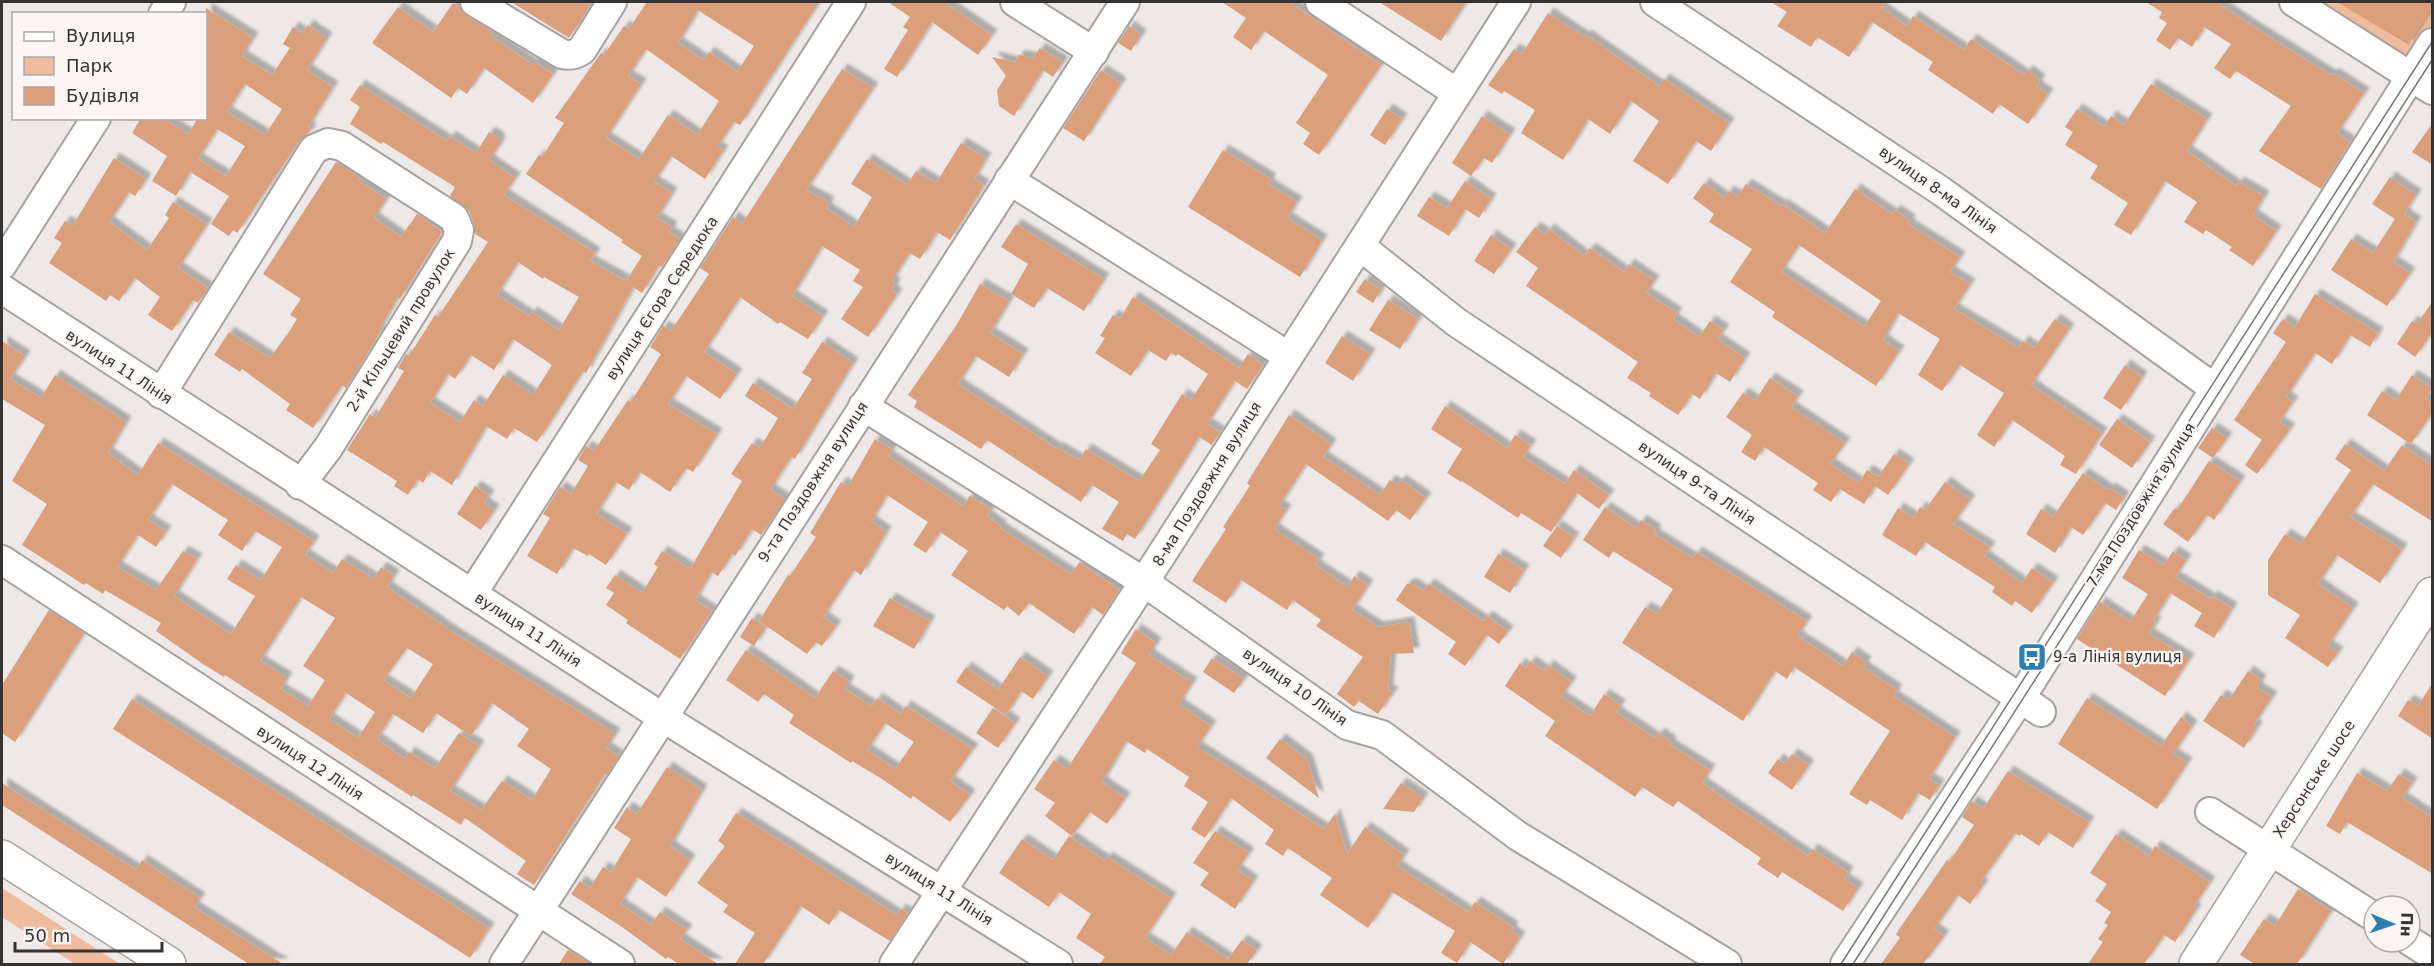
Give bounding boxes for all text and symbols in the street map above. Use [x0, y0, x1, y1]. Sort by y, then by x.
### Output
legend [12, 12, 207, 120]
text: Вулиця [66, 25, 135, 46]
text: Парк [66, 55, 113, 76]
text: Будівля [66, 85, 139, 106]
street label: вулиця 8-ма Лінія [1876, 143, 2000, 237]
street label: вулиця Єгора Середюка [602, 213, 722, 383]
street label: 2-й Кільцевий провулок [343, 245, 459, 415]
street label: вулиця 11 Лінія [62, 326, 176, 408]
street label: 9-та Поздовжня вулиця [754, 398, 872, 566]
street label: 8-ма Поздовжня вулиця [1149, 398, 1265, 570]
street label: 7-ма Поздовжня вулиця [2083, 419, 2199, 591]
street label: вулиця 9-та Лінія [1635, 437, 1759, 529]
street label: вулиця 11 Лінія [471, 589, 585, 671]
bus stop icon: 9-а Лінія вулиця [2016, 641, 2048, 673]
street label: вулиця 10 Лінія [1239, 644, 1351, 730]
place label: 9-а Лінія вулиця [2053, 648, 2181, 666]
street label: Херсонське шосе [2269, 717, 2359, 841]
street label: вулиця 12 Лінія [253, 722, 367, 804]
street label: вулиця 11 Лінія [882, 849, 996, 929]
north arrow [2362, 894, 2422, 954]
text: Пн [2397, 912, 2416, 937]
scale bar [15, 915, 162, 953]
text: 50 m [24, 925, 70, 946]

